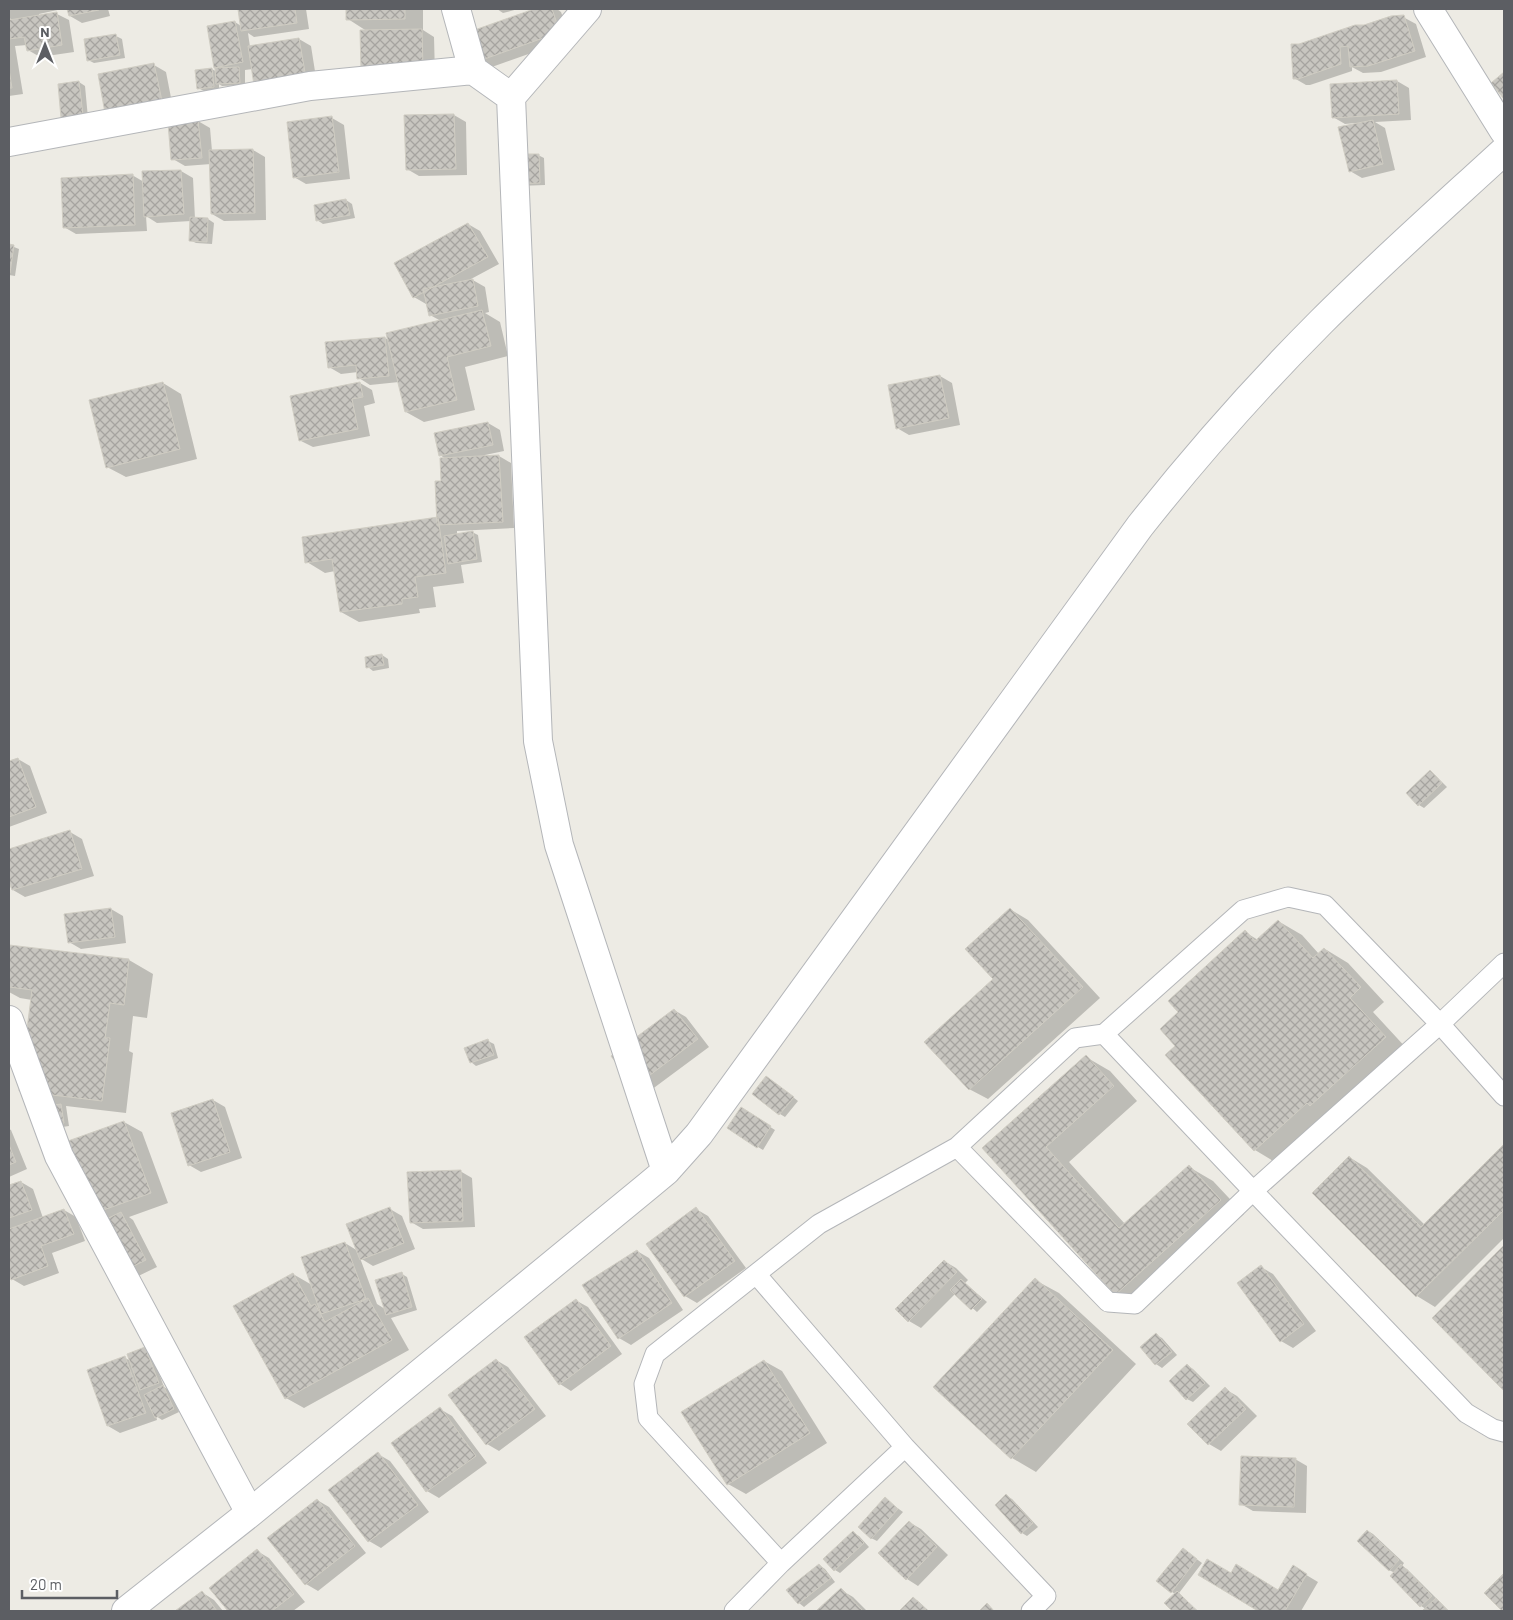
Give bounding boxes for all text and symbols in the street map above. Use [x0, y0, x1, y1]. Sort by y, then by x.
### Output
north arrow [20, 20, 70, 70]
text: N [40, 23, 50, 40]
scale bar [22, 1568, 118, 1600]
text: 20 m [30, 1575, 62, 1593]

